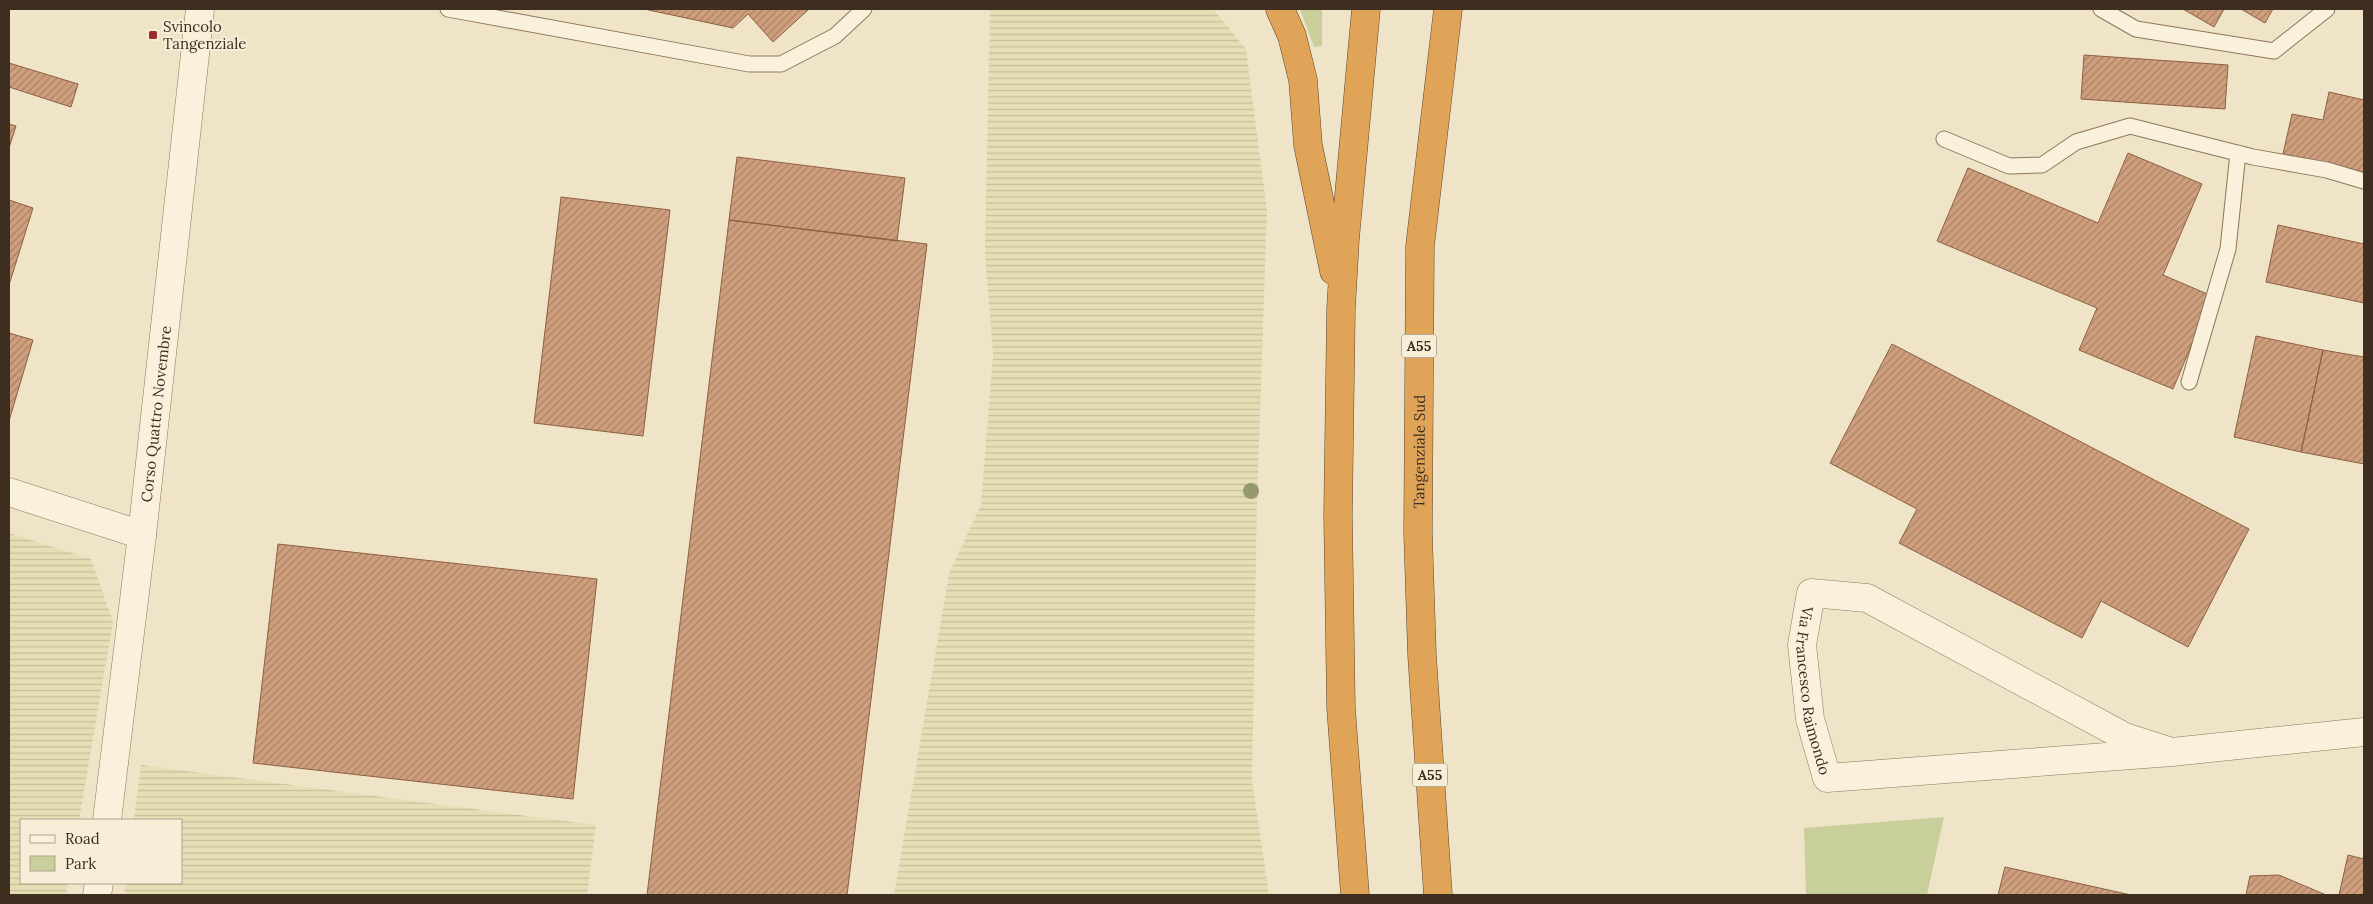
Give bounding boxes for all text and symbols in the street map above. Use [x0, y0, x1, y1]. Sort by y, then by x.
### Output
place label: Svincolo Tangenziale [163, 17, 246, 53]
marker: Svincolo Tangenziale [147, 29, 159, 41]
street label: Corso Quattro Novembre [136, 325, 175, 503]
road number: A55 [1402, 334, 1436, 358]
street label: Tangenziale Sud [1409, 395, 1428, 509]
street label: Via Francesco Raimondo [1792, 604, 1835, 777]
road number: A55 [1412, 764, 1448, 786]
legend [20, 819, 182, 884]
text: Road [65, 829, 100, 848]
text: Park [65, 854, 96, 873]

